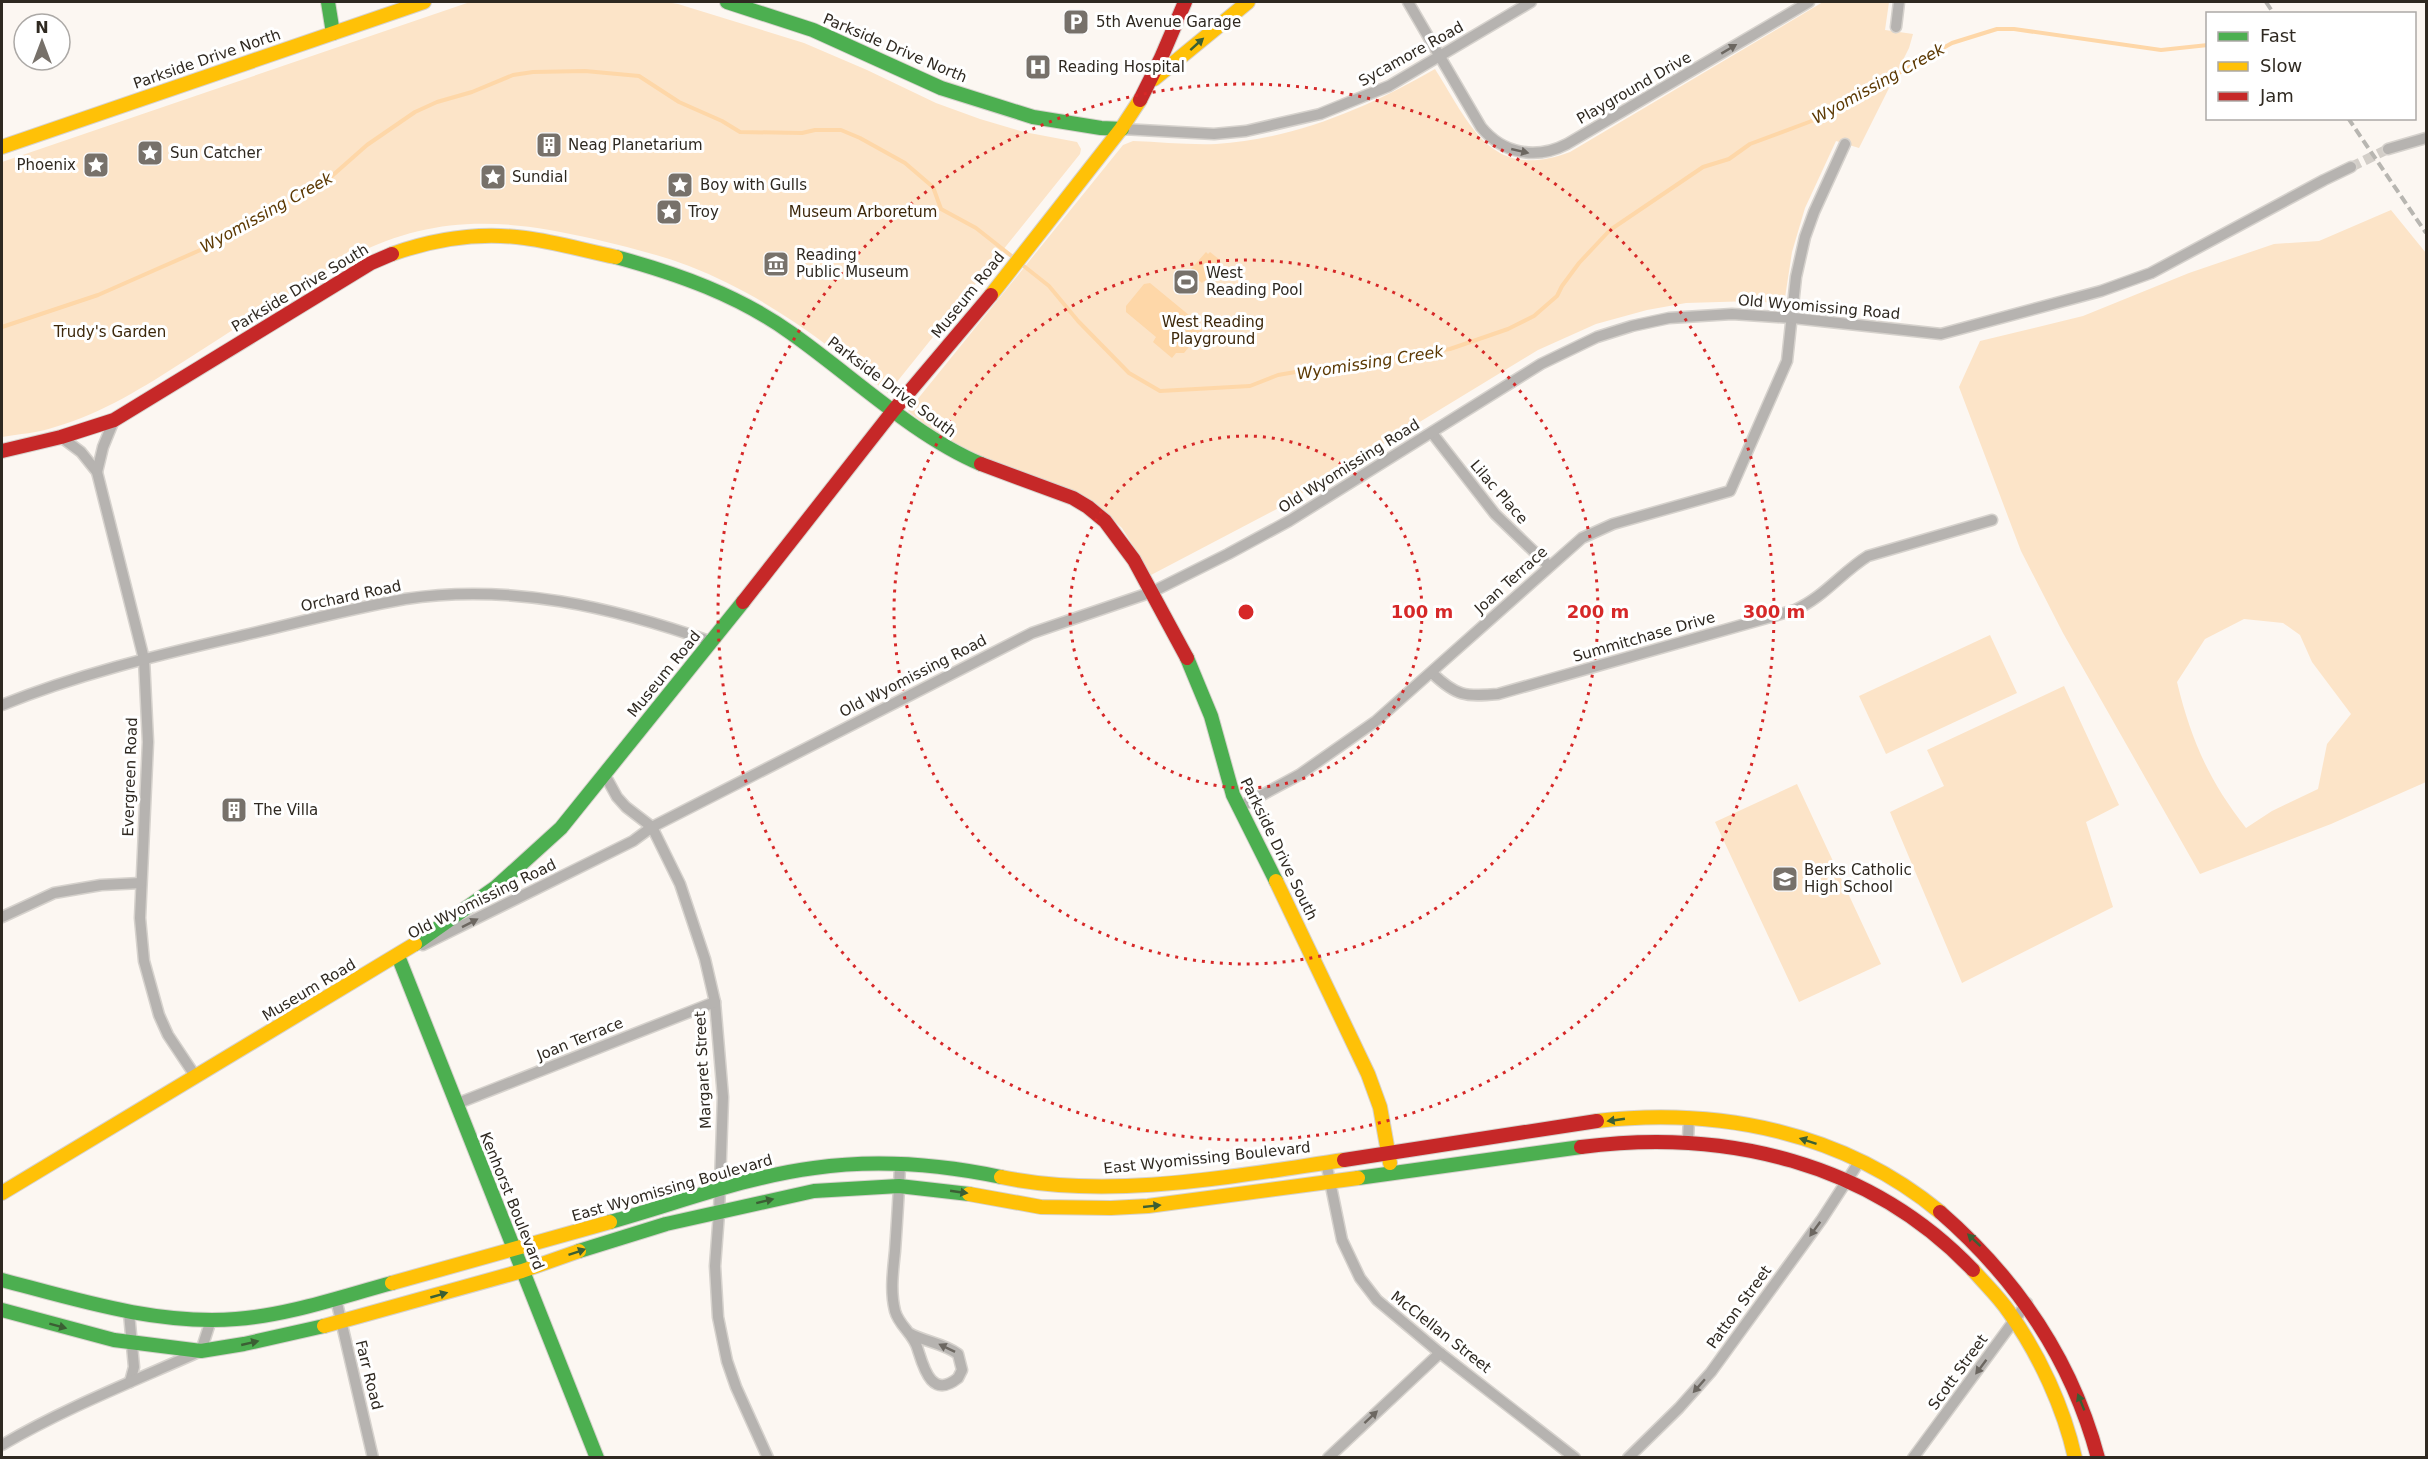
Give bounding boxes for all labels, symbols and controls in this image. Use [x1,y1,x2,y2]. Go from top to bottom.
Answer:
parking icon: 5th Avenue Garage [1061,7,1091,37]
street label: Parkside Drive North [820,10,970,86]
north arrow [12,12,72,72]
legend [2206,12,2416,120]
place label: 5th Avenue Garage [1096,13,1241,31]
text: N [35,18,49,37]
street label: Sycamore Road [1355,18,1467,90]
street label: Parkside Drive North [131,25,283,93]
text: Fast [2260,25,2296,46]
one-way arrow [1189,38,1204,51]
water label: Wyomissing Creek [1809,39,1948,128]
one-way arrow [1721,44,1737,55]
street label: Playground Drive [1574,48,1694,128]
hospital icon: Reading Hospital [1023,52,1053,82]
text: Slow [2260,55,2302,76]
place label: Reading Hospital [1058,58,1185,76]
text: Jam [2259,85,2294,106]
building icon: Neag Planetarium [534,130,564,160]
place label: Neag Planetarium [568,136,703,154]
place icon: Sun Catcher [135,138,165,168]
place label: Sun Catcher [170,144,263,162]
one-way arrow [1511,147,1529,157]
place icon: Phoenix [81,150,111,180]
place label: Phoenix [16,156,76,174]
place icon: Sundial [478,162,508,192]
water label: Wyomissing Creek [197,168,336,257]
place label: Sundial [512,168,568,186]
place icon: Boy with Gulls [665,170,695,200]
place label: Boy with Gulls [700,176,807,194]
place icon: Troy [654,197,684,227]
place label: Troy [687,203,719,221]
park label: Museum Arboretum [789,203,937,221]
street label: Parkside Drive South [228,240,372,336]
place label: Reading Public Museum [796,246,909,281]
street label: Museum Road [928,248,1008,342]
museum icon: Reading Public Museum [761,249,791,279]
place label: West Reading Pool [1206,264,1303,299]
sports icon: West Reading Pool [1171,267,1201,297]
street label: Old Wyomissing Road [1737,291,1901,323]
park label: West Reading Playground [1162,313,1264,348]
park label: Trudy's Garden [53,323,166,341]
street label: Parkside Drive South [824,333,960,441]
water label: Wyomissing Creek [1295,341,1446,383]
street label: Old Wyomissing Road [1275,415,1423,517]
street label: Lilac Place [1466,456,1532,528]
street label: Joan Terrace [1470,543,1551,618]
street label: Orchard Road [299,577,403,615]
text: 100 m [1391,601,1453,622]
text: 200 m [1567,601,1629,622]
text: 300 m [1743,601,1805,622]
centre of rings [1236,602,1256,622]
street label: Summitchase Drive [1571,608,1717,666]
street label: Museum Road [624,627,704,721]
street label: Old Wyomissing Road [836,631,990,721]
street label: Evergreen Road [119,717,141,837]
street label: Parkside Drive South [1237,775,1321,923]
building icon: The Villa [219,795,249,825]
place label: The Villa [253,801,318,819]
street label: Old Wyomissing Road [405,855,559,943]
place label: Berks Catholic High School [1804,861,1912,896]
school or university icon: Berks Catholic High School [1770,864,1800,894]
one-way arrow [462,918,479,928]
street label: Museum Road [259,955,359,1025]
street label: Margaret Street [691,1010,715,1129]
street label: Joan Terrace [533,1013,626,1065]
one-way arrow [1606,1116,1625,1125]
street label: Kenhorst Boulevard [476,1129,548,1273]
one-way arrow [1799,1135,1817,1145]
street label: East Wyomissing Boulevard [1103,1138,1311,1178]
street label: East Wyomissing Boulevard [570,1151,774,1225]
one-way arrow [949,1188,968,1197]
one-way arrow [756,1196,775,1206]
one-way arrow [1143,1201,1162,1210]
one-way arrow [1809,1221,1821,1237]
one-way arrow [1967,1234,1981,1248]
one-way arrow [568,1247,586,1256]
street label: Patton Street [1703,1262,1775,1352]
street label: McClellan Street [1387,1287,1495,1377]
one-way arrow [429,1289,448,1299]
one-way arrow [49,1321,67,1331]
street label: Scott Street [1925,1331,1992,1413]
one-way arrow [240,1338,259,1347]
street label: Farr Road [352,1338,386,1412]
one-way arrow [939,1344,956,1353]
one-way arrow [1975,1359,1987,1375]
one-way arrow [1693,1378,1706,1393]
one-way arrow [2076,1393,2085,1411]
one-way arrow [1364,1411,1378,1425]

